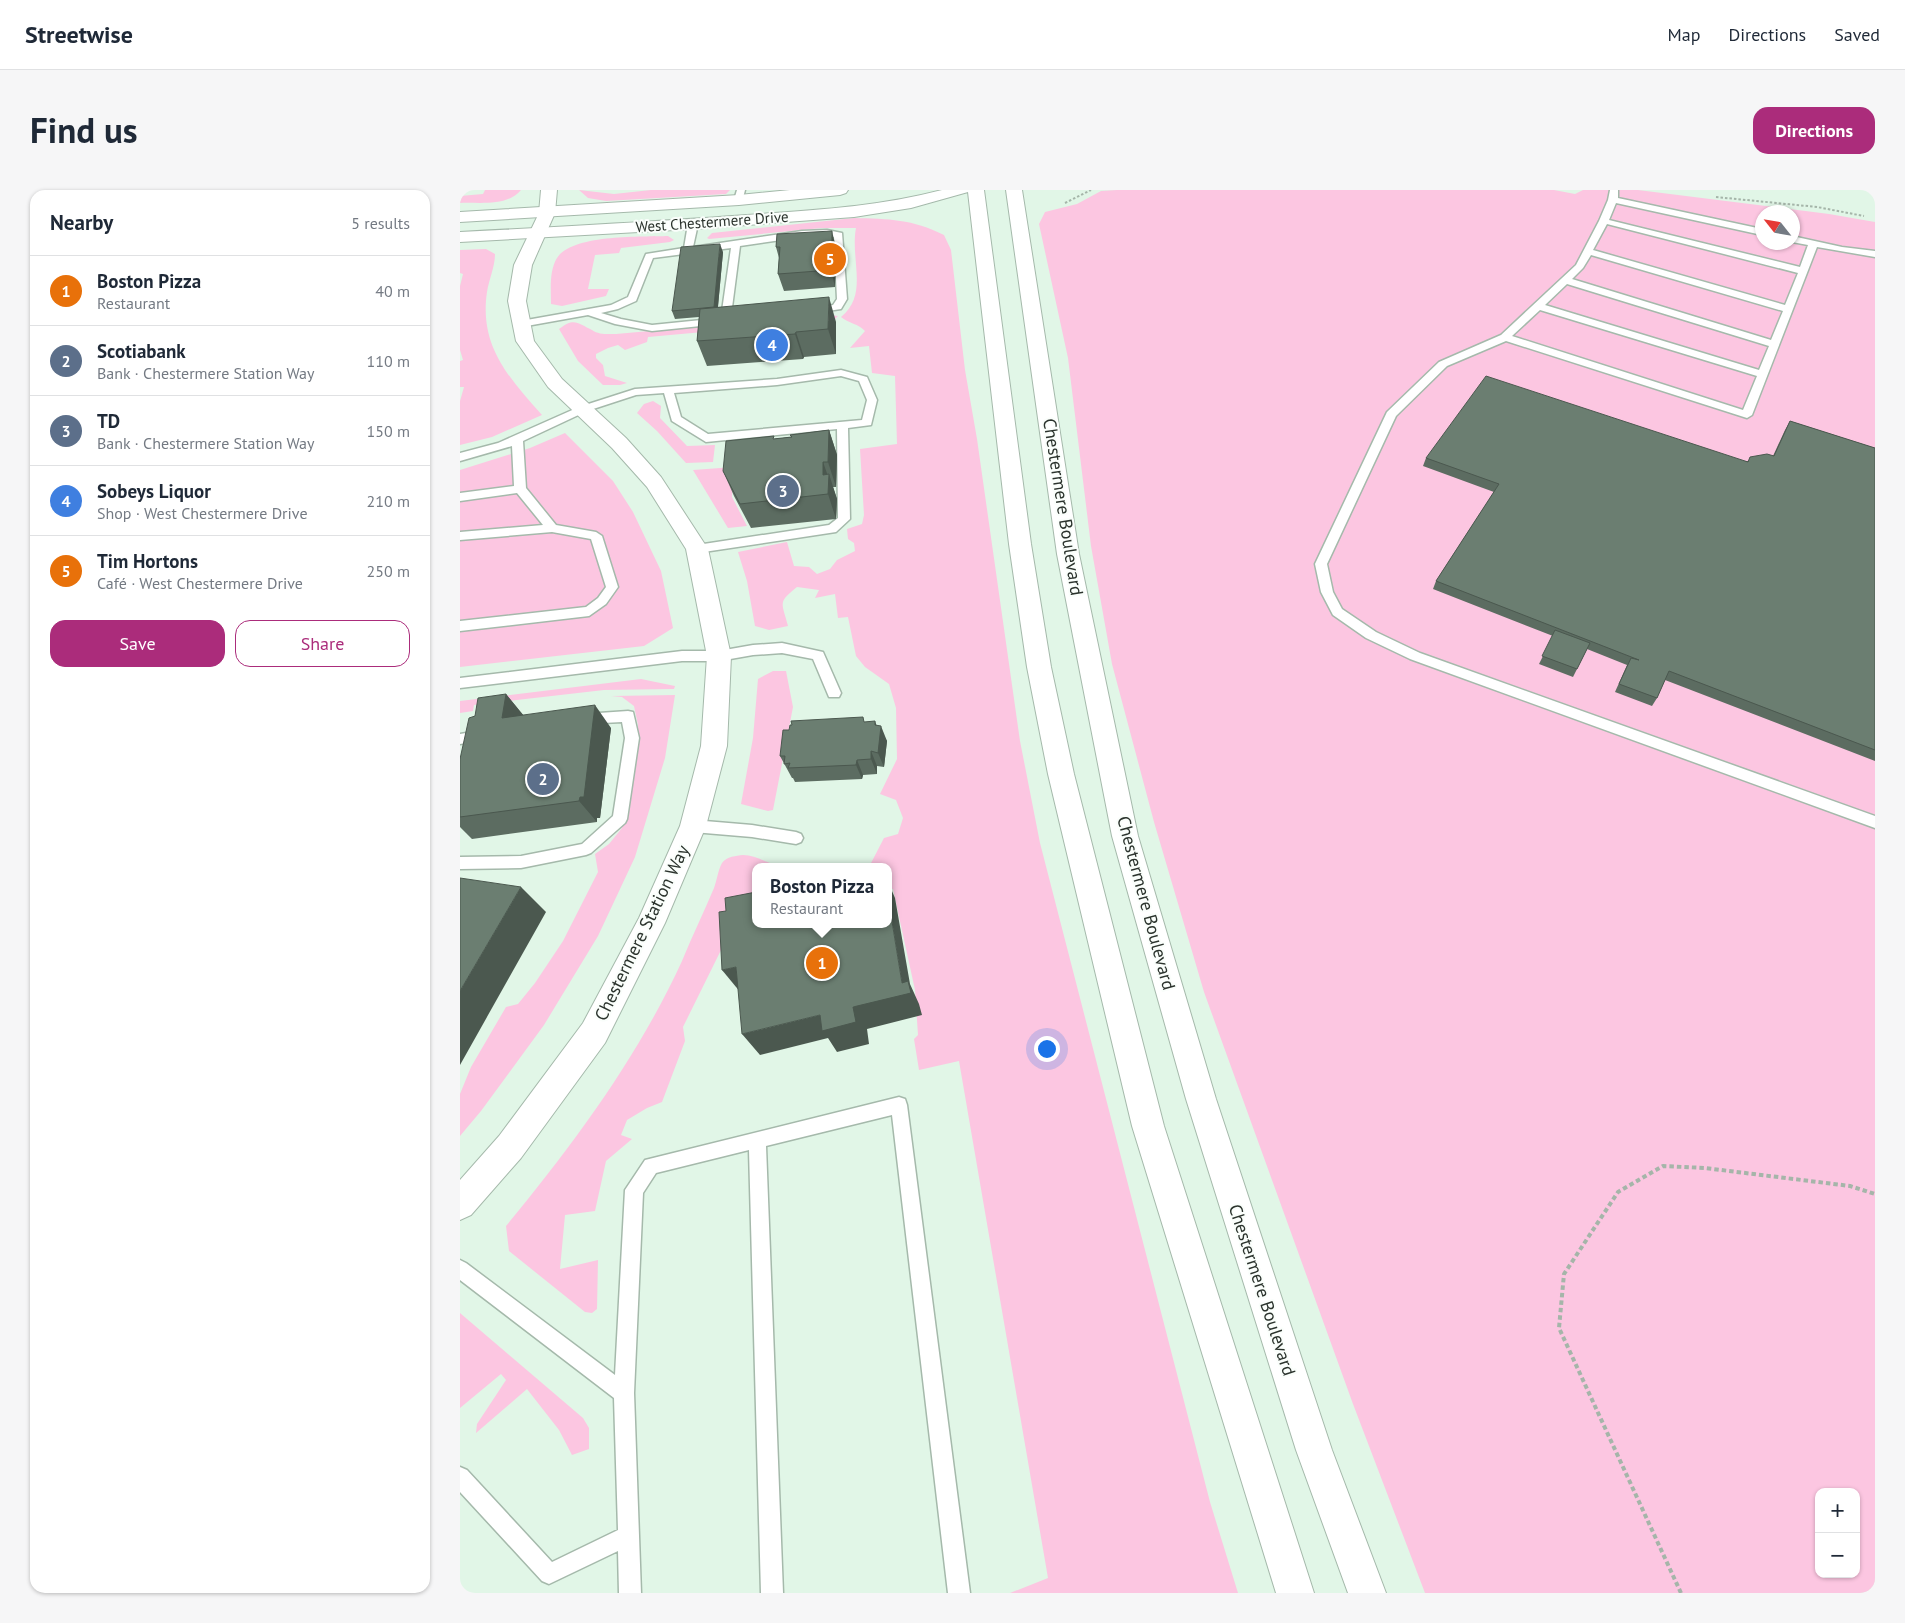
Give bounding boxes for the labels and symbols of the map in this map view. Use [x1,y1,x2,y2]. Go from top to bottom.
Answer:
north arrow [1755,205,1800,250]
street label: West Chestermere Drive [635,207,789,236]
pin: 5 [814,240,846,278]
pin: 4 [756,326,788,364]
street label: Chestermere Boulevard [1038,417,1089,597]
pin: 3 [767,472,799,510]
pin: 2 [527,760,559,798]
street label: Chestermere Boulevard [1112,813,1181,992]
street label: Chestermere Station Way [589,841,694,1024]
pin: 1 [806,944,838,982]
your location [1034,1036,1060,1062]
street label: Chestermere Boulevard [1224,1201,1301,1379]

